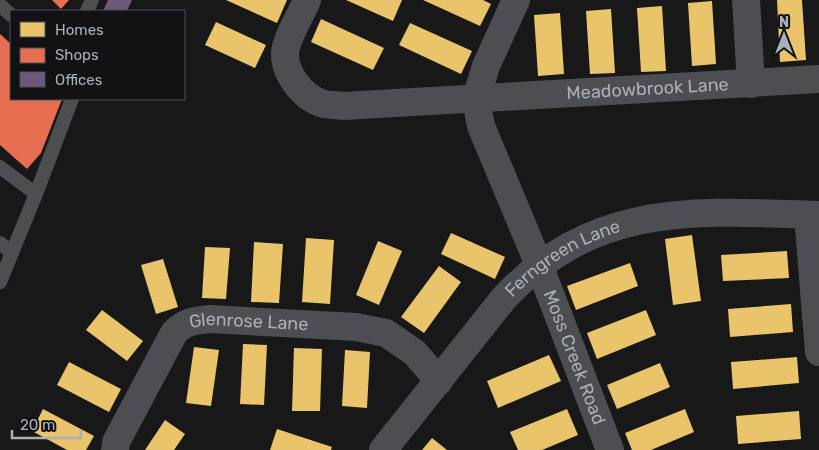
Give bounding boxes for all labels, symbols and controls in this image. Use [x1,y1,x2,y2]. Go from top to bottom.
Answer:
legend [10,10,185,100]
north arrow [759,10,809,60]
text: N [779,14,789,31]
text: Homes [55,21,104,39]
text: Shops [55,46,99,64]
text: Offices [55,71,103,89]
street label: Meadowbrook Lane [566,73,729,104]
street label: Ferngreen Lane [500,215,623,302]
street label: Moss Creek Road [539,287,610,428]
street label: Glenrose Lane [187,308,309,335]
scale bar [12,408,81,440]
text: 20 m [20,416,55,434]

